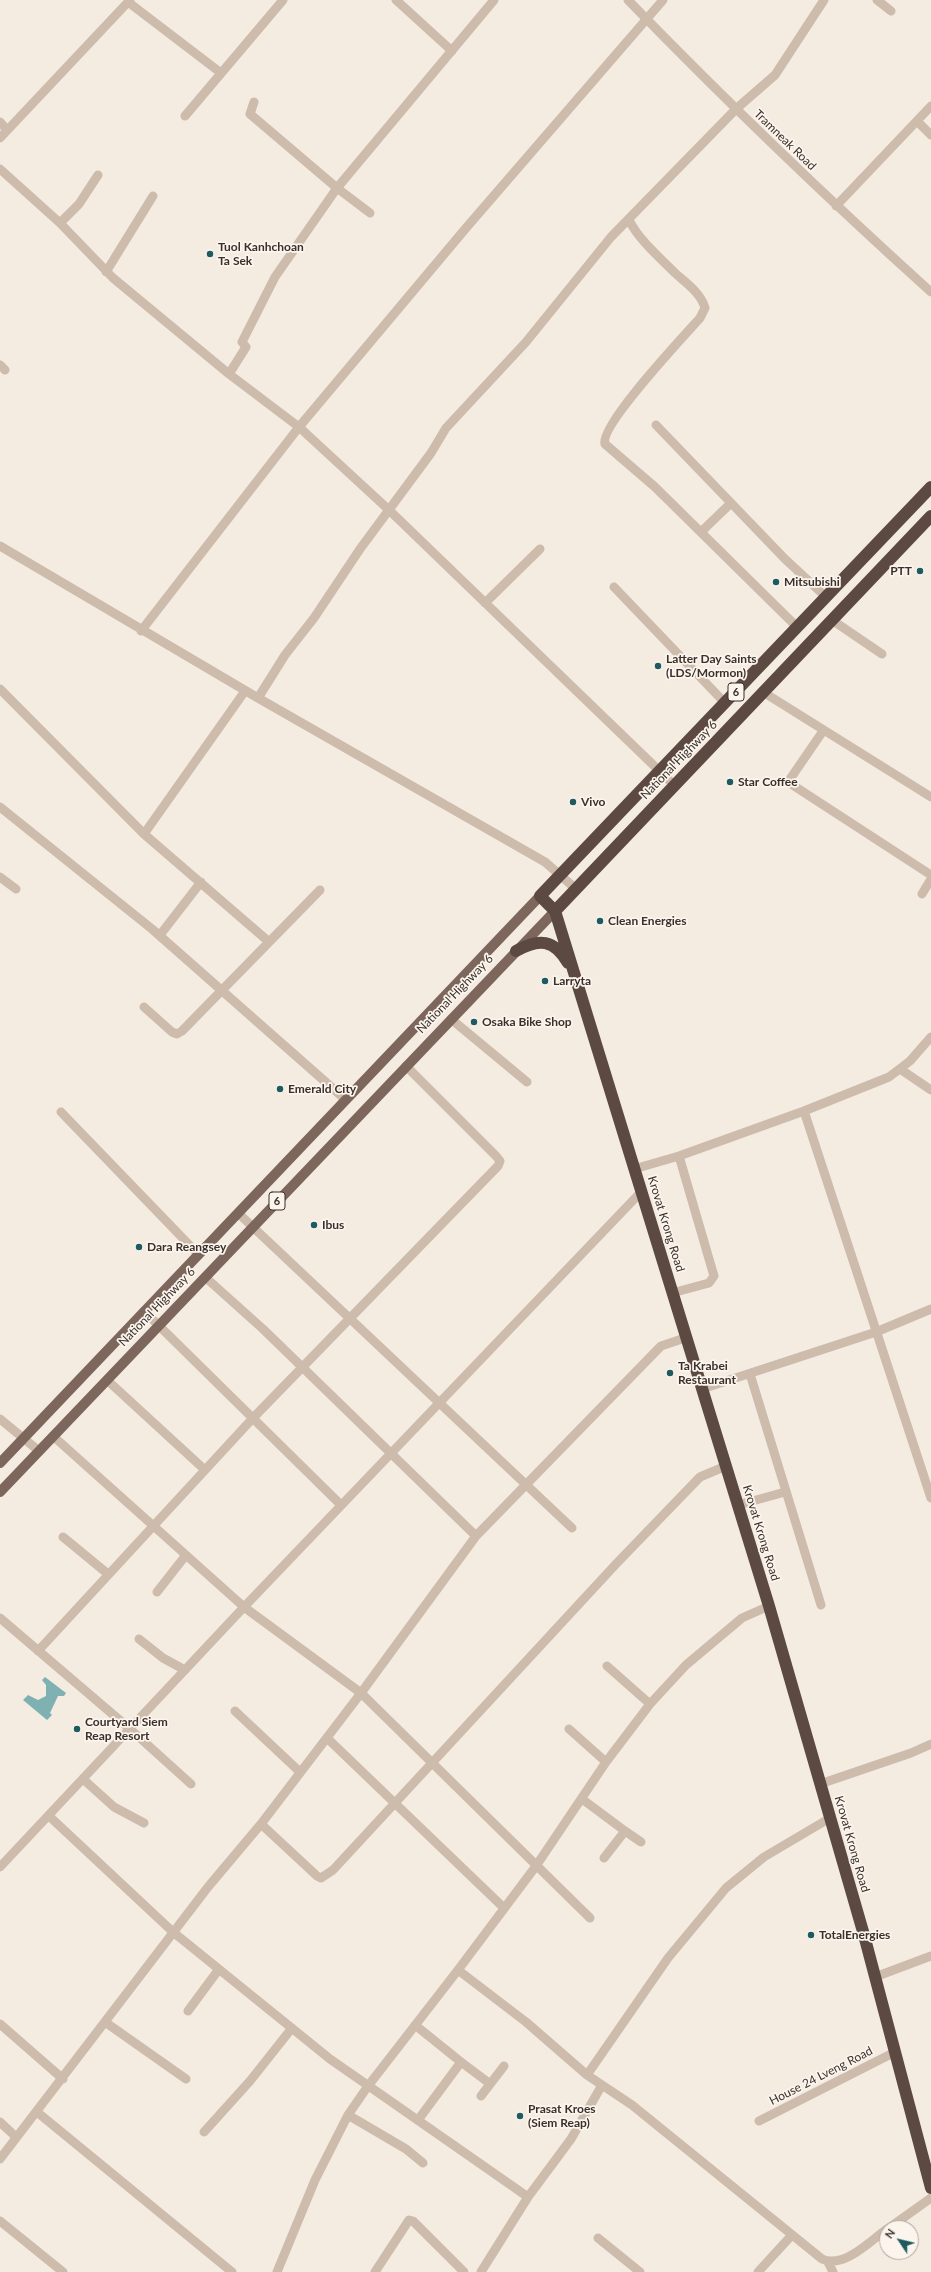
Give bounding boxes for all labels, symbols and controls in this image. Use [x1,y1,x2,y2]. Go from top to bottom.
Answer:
street label: Tramneak Road [751,107,819,173]
place label: Tuol Kanhchoan Ta Sek [218,240,304,268]
marker: Tuol Kanhchoan Ta Sek [205,249,215,259]
place label: PTT [890,564,912,578]
marker: PTT [915,566,925,576]
place label: Mitsubishi [784,575,840,589]
marker: Mitsubishi [771,577,781,587]
place label: Latter Day Saints (LDS/Mormon) [666,652,757,680]
marker: Latter Day Saints (LDS/Mormon) [653,661,663,671]
road number: 6 [728,683,744,701]
street label: National Highway 6 [638,718,720,802]
place label: Star Coffee [738,775,798,789]
marker: Star Coffee [725,777,735,787]
place label: Vivo [581,795,605,809]
marker: Vivo [568,797,578,807]
place label: Clean Energies [608,914,687,928]
marker: Clean Energies [595,916,605,926]
street label: National Highway 6 [414,952,496,1036]
place label: Larryta [553,974,591,988]
marker: Larryta [540,976,550,986]
place label: Osaka Bike Shop [482,1015,572,1029]
marker: Osaka Bike Shop [469,1017,479,1027]
place label: Emerald City [288,1082,356,1096]
marker: Emerald City [275,1084,285,1094]
street label: Krovat Krong Road [645,1174,687,1274]
road number: 6 [269,1192,285,1210]
place label: Ibus [322,1218,344,1232]
marker: Ibus [309,1220,319,1230]
place label: Dara Reangsey [147,1240,226,1254]
marker: Dara Reangsey [134,1242,144,1252]
street label: National Highway 6 [116,1265,198,1349]
place label: Ta Krabei Restaurant [678,1359,736,1387]
marker: Ta Krabei Restaurant [665,1368,675,1378]
street label: Krovat Krong Road [740,1483,782,1583]
place label: Courtyard Siem Reap Resort [85,1715,168,1743]
marker: Courtyard Siem Reap Resort [72,1724,82,1734]
street label: Krovat Krong Road [831,1794,873,1894]
place label: TotalEnergies [819,1928,890,1942]
marker: TotalEnergies [806,1930,816,1940]
street label: House 24 Lveng Road [767,2044,875,2108]
place label: Prasat Kroes (Siem Reap) [528,2102,596,2130]
marker: Prasat Kroes (Siem Reap) [515,2111,525,2121]
north arrow [879,2220,919,2260]
text: N [882,2226,897,2241]

